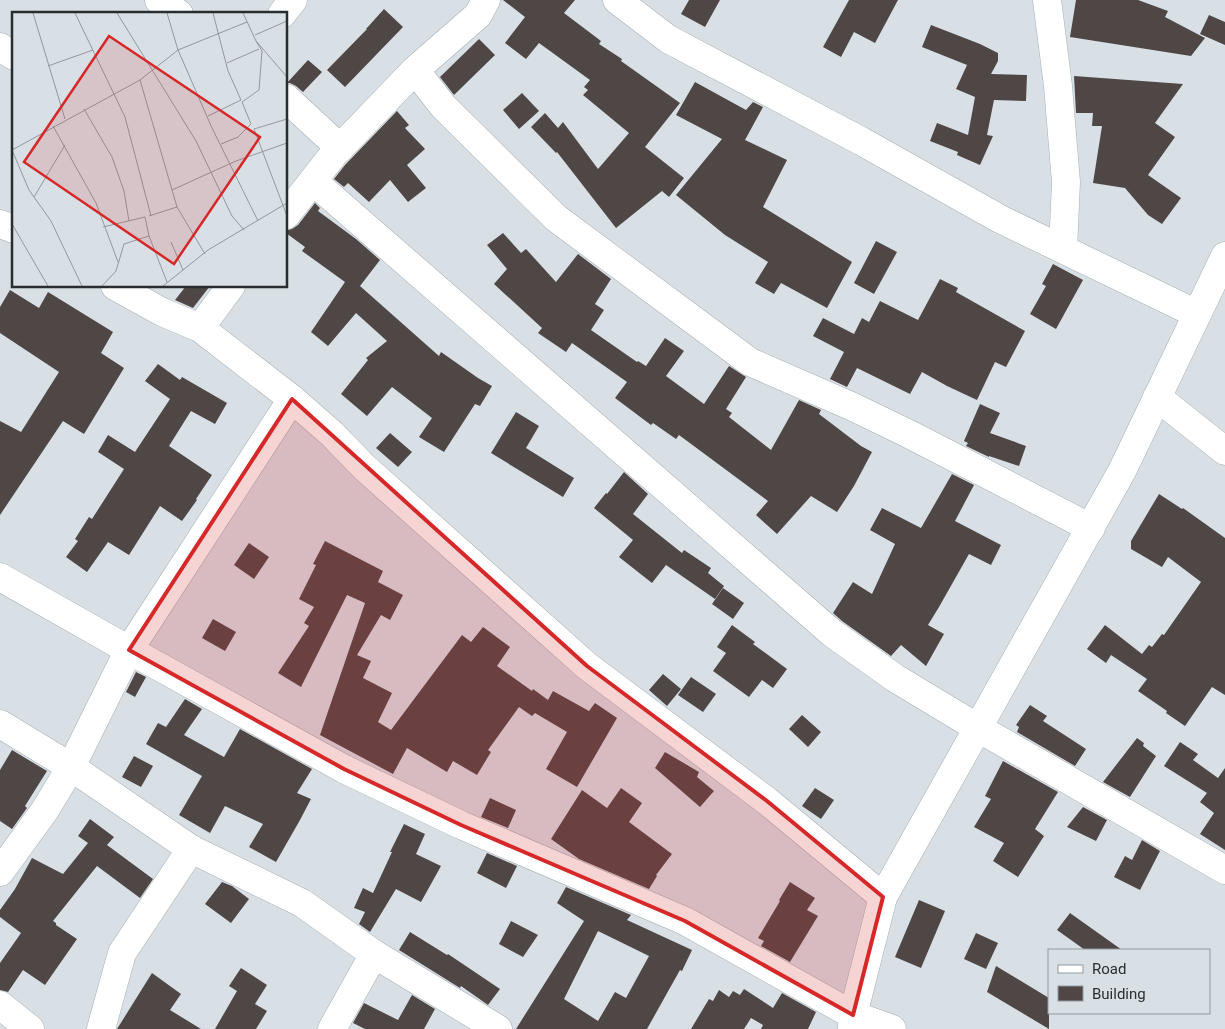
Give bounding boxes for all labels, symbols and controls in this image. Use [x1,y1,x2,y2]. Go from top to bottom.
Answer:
inset map [12,12,288,288]
legend [1048,949,1210,1014]
text: Road [1092,960,1126,978]
text: Building [1092,985,1146,1003]

